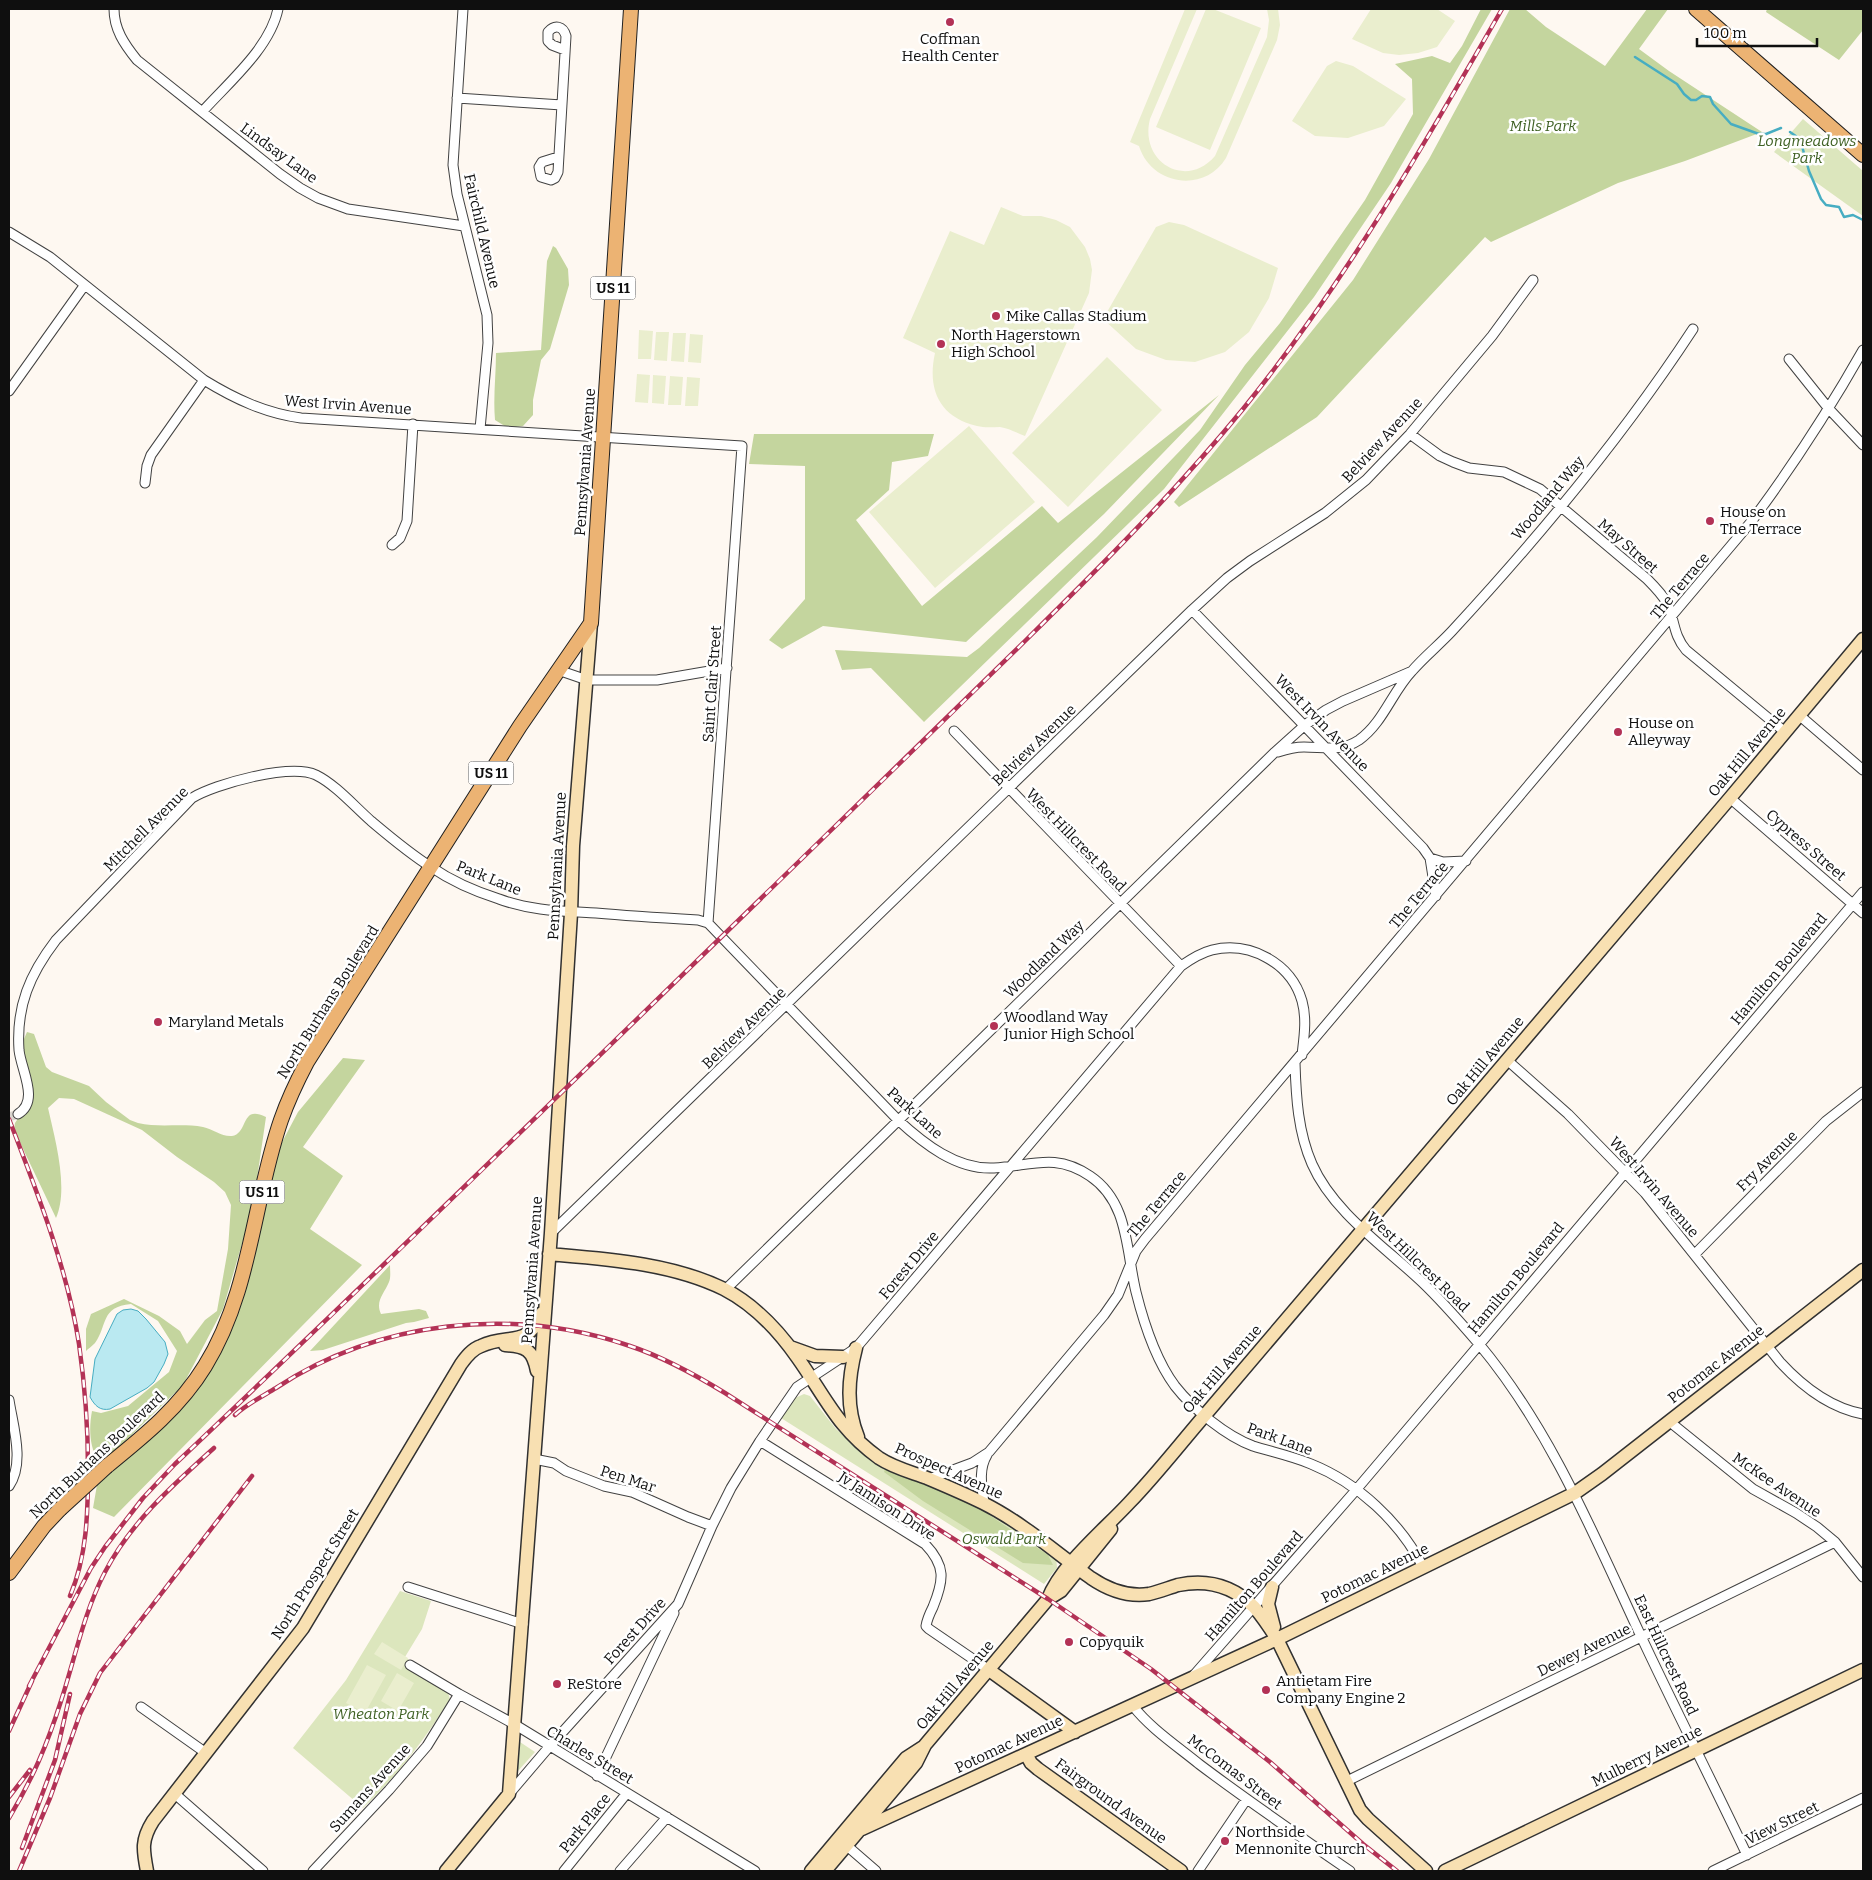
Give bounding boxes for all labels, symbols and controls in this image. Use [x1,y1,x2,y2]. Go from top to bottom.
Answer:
scale bar [1697,15,1817,47]
marker: Coffman Health Center [944,16,956,28]
text: 100 m [1704,24,1747,42]
place label: Coffman Health Center [901,30,999,65]
park label: Mills Park [1510,117,1577,135]
street label: Lindsay Lane [237,119,321,187]
park label: Longmeadows Park [1758,132,1856,167]
street label: Fairchild Avenue [460,172,504,290]
road number: US 11 [590,276,636,300]
place label: Mike Callas Stadium [1006,307,1147,325]
marker: Mike Callas Stadium [990,310,1002,322]
place label: North Hagerstown High School [951,326,1081,361]
marker: North Hagerstown High School [935,338,947,350]
street label: Pennsylvania Avenue [571,387,599,537]
street label: West Irvin Avenue [284,392,412,418]
street label: Belview Avenue [1338,394,1426,486]
street label: Woodland Way [1508,452,1588,544]
place label: House on The Terrace [1720,503,1802,538]
street label: May Street [1594,515,1662,577]
marker: House on The Terrace [1704,515,1716,527]
street label: The Terrace [1647,549,1713,623]
street label: Saint Clair Street [699,624,725,743]
street label: West Irvin Avenue [1271,671,1373,775]
street label: Belview Avenue [988,700,1080,790]
street label: Oak Hill Avenue [1704,704,1790,800]
place label: House on Alleyway [1628,714,1695,749]
marker: House on Alleyway [1612,726,1624,738]
road number: US 11 [468,761,514,784]
street label: Mitchell Avenue [100,783,192,875]
street label: West Hillcrest Road [1022,785,1130,895]
street label: Pennsylvania Avenue [544,792,570,940]
street label: Cypress Street [1762,805,1850,885]
street label: Park Lane [454,857,524,899]
street label: The Terrace [1386,858,1452,932]
street label: Hamilton Boulevard [1727,910,1831,1028]
street label: Woodland Way [1000,916,1088,1002]
street label: North Burhans Boulevard [273,922,383,1082]
street label: Belview Avenue [698,983,790,1073]
place label: Woodland Way Junior High School [1003,1008,1134,1043]
place label: Maryland Metals [168,1013,284,1031]
street label: Oak Hill Avenue [1442,1013,1528,1109]
marker: Maryland Metals [152,1016,164,1028]
marker: Woodland Way Junior High School [988,1020,1000,1032]
street label: Park Lane [883,1083,947,1143]
street label: Fry Avenue [1733,1127,1801,1195]
street label: West Irvin Avenue [1605,1133,1703,1241]
street label: The Terrace [1124,1167,1190,1241]
road number: US 11 [240,1180,284,1204]
street label: Pennsylvania Avenue [518,1195,546,1345]
street label: West Hillcrest Road [1363,1208,1473,1316]
street label: Hamilton Boulevard [1464,1219,1568,1337]
street label: Forest Drive [875,1227,943,1303]
street label: Oak Hill Avenue [1179,1321,1265,1417]
street label: Potomac Avenue [1664,1321,1768,1407]
street label: North Burhans Boulevard [26,1388,168,1522]
street label: Park Lane [1245,1419,1315,1459]
street label: Prospect Avenue [892,1439,1006,1503]
street label: McKee Avenue [1729,1449,1825,1521]
street label: Pen Mar [598,1462,658,1497]
street label: Jv Jamison Drive [834,1467,939,1544]
street label: North Prospect Street [267,1505,363,1643]
street label: Hamilton Boulevard [1201,1527,1307,1645]
park label: Oswald Park [962,1530,1047,1548]
street label: Potomac Avenue [1318,1539,1432,1607]
street label: East Hillcrest Road [1630,1592,1702,1718]
street label: Forest Drive [600,1594,670,1668]
street label: Dewey Avenue [1534,1620,1634,1680]
place label: Copyquik [1079,1633,1145,1651]
marker: Copyquik [1063,1636,1075,1648]
street label: Oak Hill Avenue [912,1637,998,1733]
place label: Antietam Fire Company Engine 2 [1276,1672,1406,1707]
place label: ReStore [567,1675,622,1693]
marker: ReStore [551,1678,563,1690]
marker: Antietam Fire Company Engine 2 [1260,1684,1272,1696]
park label: Wheaton Park [333,1705,430,1723]
street label: Potomac Avenue [952,1711,1066,1777]
street label: Mulberry Avenue [1589,1721,1705,1791]
street label: Charles Street [543,1722,637,1788]
street label: McComas Street [1184,1731,1286,1814]
street label: Sumans Avenue [326,1740,414,1836]
street label: Fairground Avenue [1052,1754,1170,1848]
street label: Park Place [556,1790,614,1856]
street label: View Street [1742,1797,1822,1849]
place label: Northside Mennonite Church [1235,1823,1366,1858]
marker: Northside Mennonite Church [1219,1835,1231,1847]

